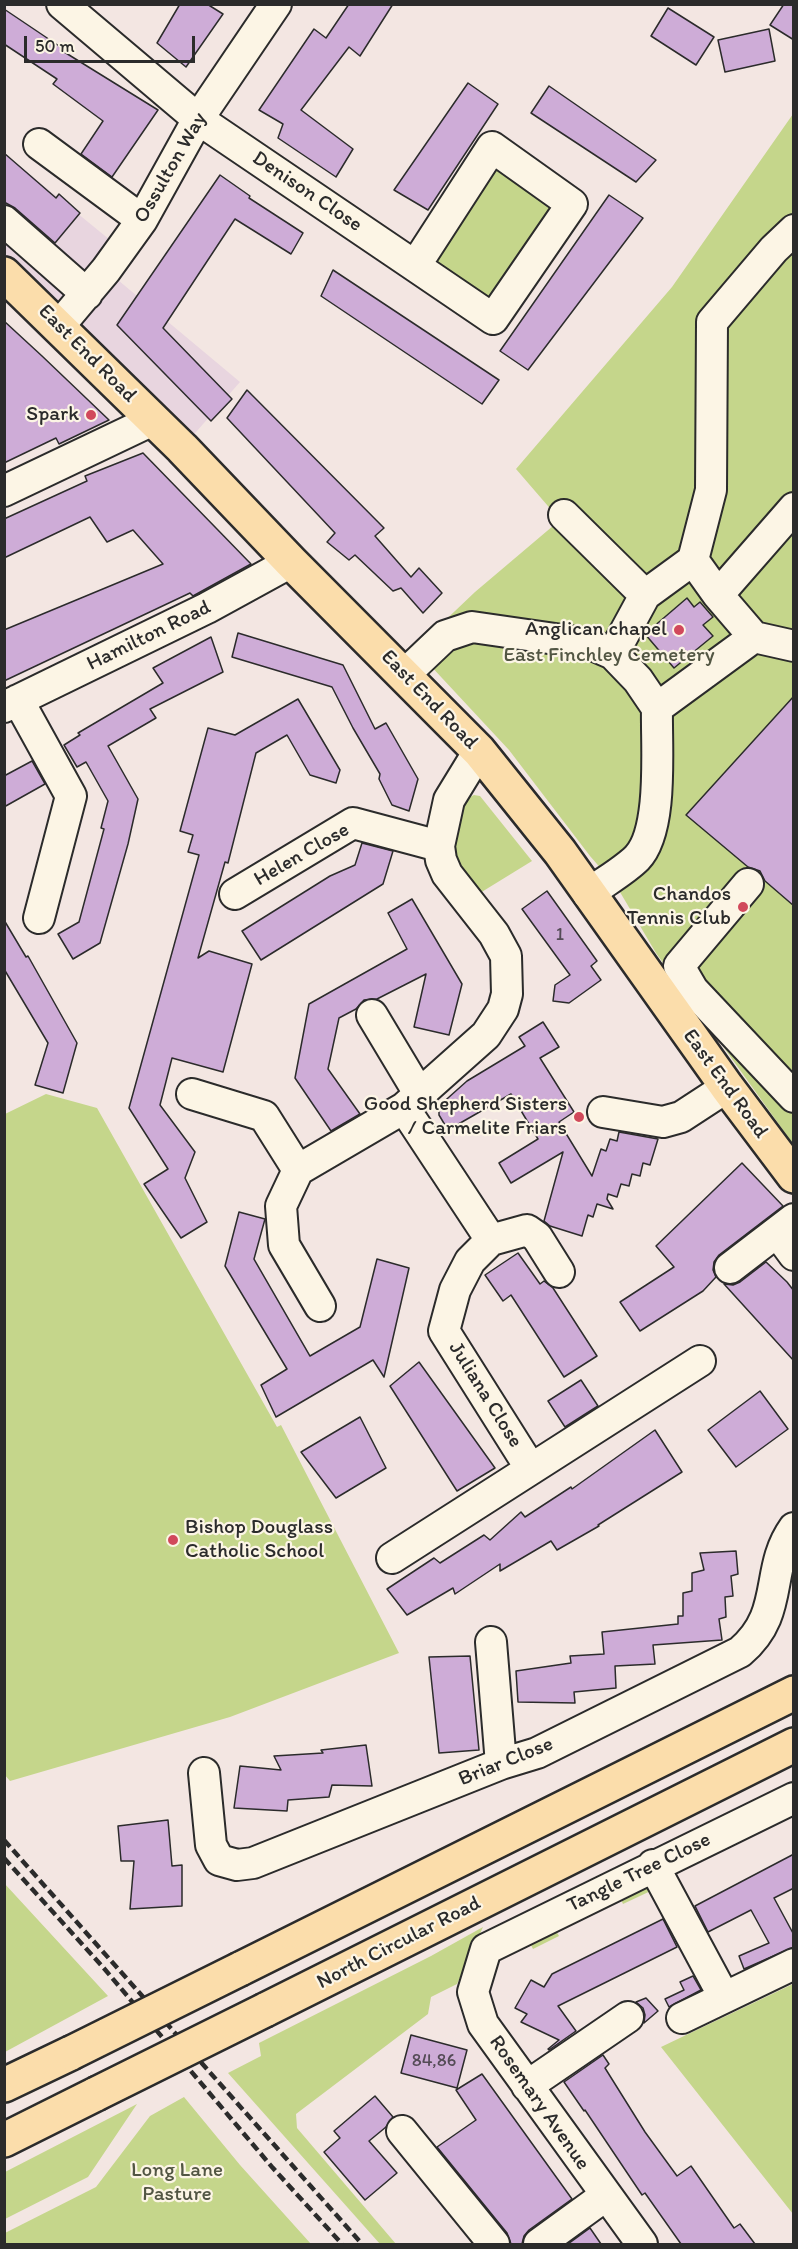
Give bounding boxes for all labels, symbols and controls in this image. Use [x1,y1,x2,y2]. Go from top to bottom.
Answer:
scale bar [27,24,198,62]
text: 50 m [35,35,75,57]
street label: Ossulton Way [129,108,213,228]
street label: Denison Close [247,146,367,238]
street label: East End Road [32,299,142,409]
place label: Spark [26,402,79,428]
marker: Spark [84,408,98,422]
street label: Hamilton Road [83,595,215,677]
place label: Anglican chapel [525,617,667,643]
marker: Anglican chapel [672,623,686,637]
park label: East Finchley Cemetery [503,643,715,669]
street label: East End Road [375,645,483,755]
street label: Helen Close [250,818,354,892]
place label: Chandos Tennis Club [627,882,731,932]
marker: Chandos Tennis Club [736,900,750,914]
house number: 1 [556,924,564,946]
street label: East End Road [677,1024,773,1144]
place label: Good Shepherd Sisters / Carmelite Friars [364,1092,567,1142]
marker: Good Shepherd Sisters / Carmelite Friars [572,1110,586,1124]
street label: Juliana Close [442,1337,528,1453]
place label: Bishop Douglass Catholic School [185,1515,333,1565]
marker: Bishop Douglass Catholic School [166,1533,180,1547]
street label: Briar Close [455,1732,557,1792]
street label: Tangle Tree Close [563,1827,715,1919]
street label: North Circular Road [313,1891,485,1995]
street label: Rosemary Avenue [483,2031,595,2175]
house number: 84,86 [412,2050,456,2072]
park label: Long Lane Pasture [131,2158,223,2208]

